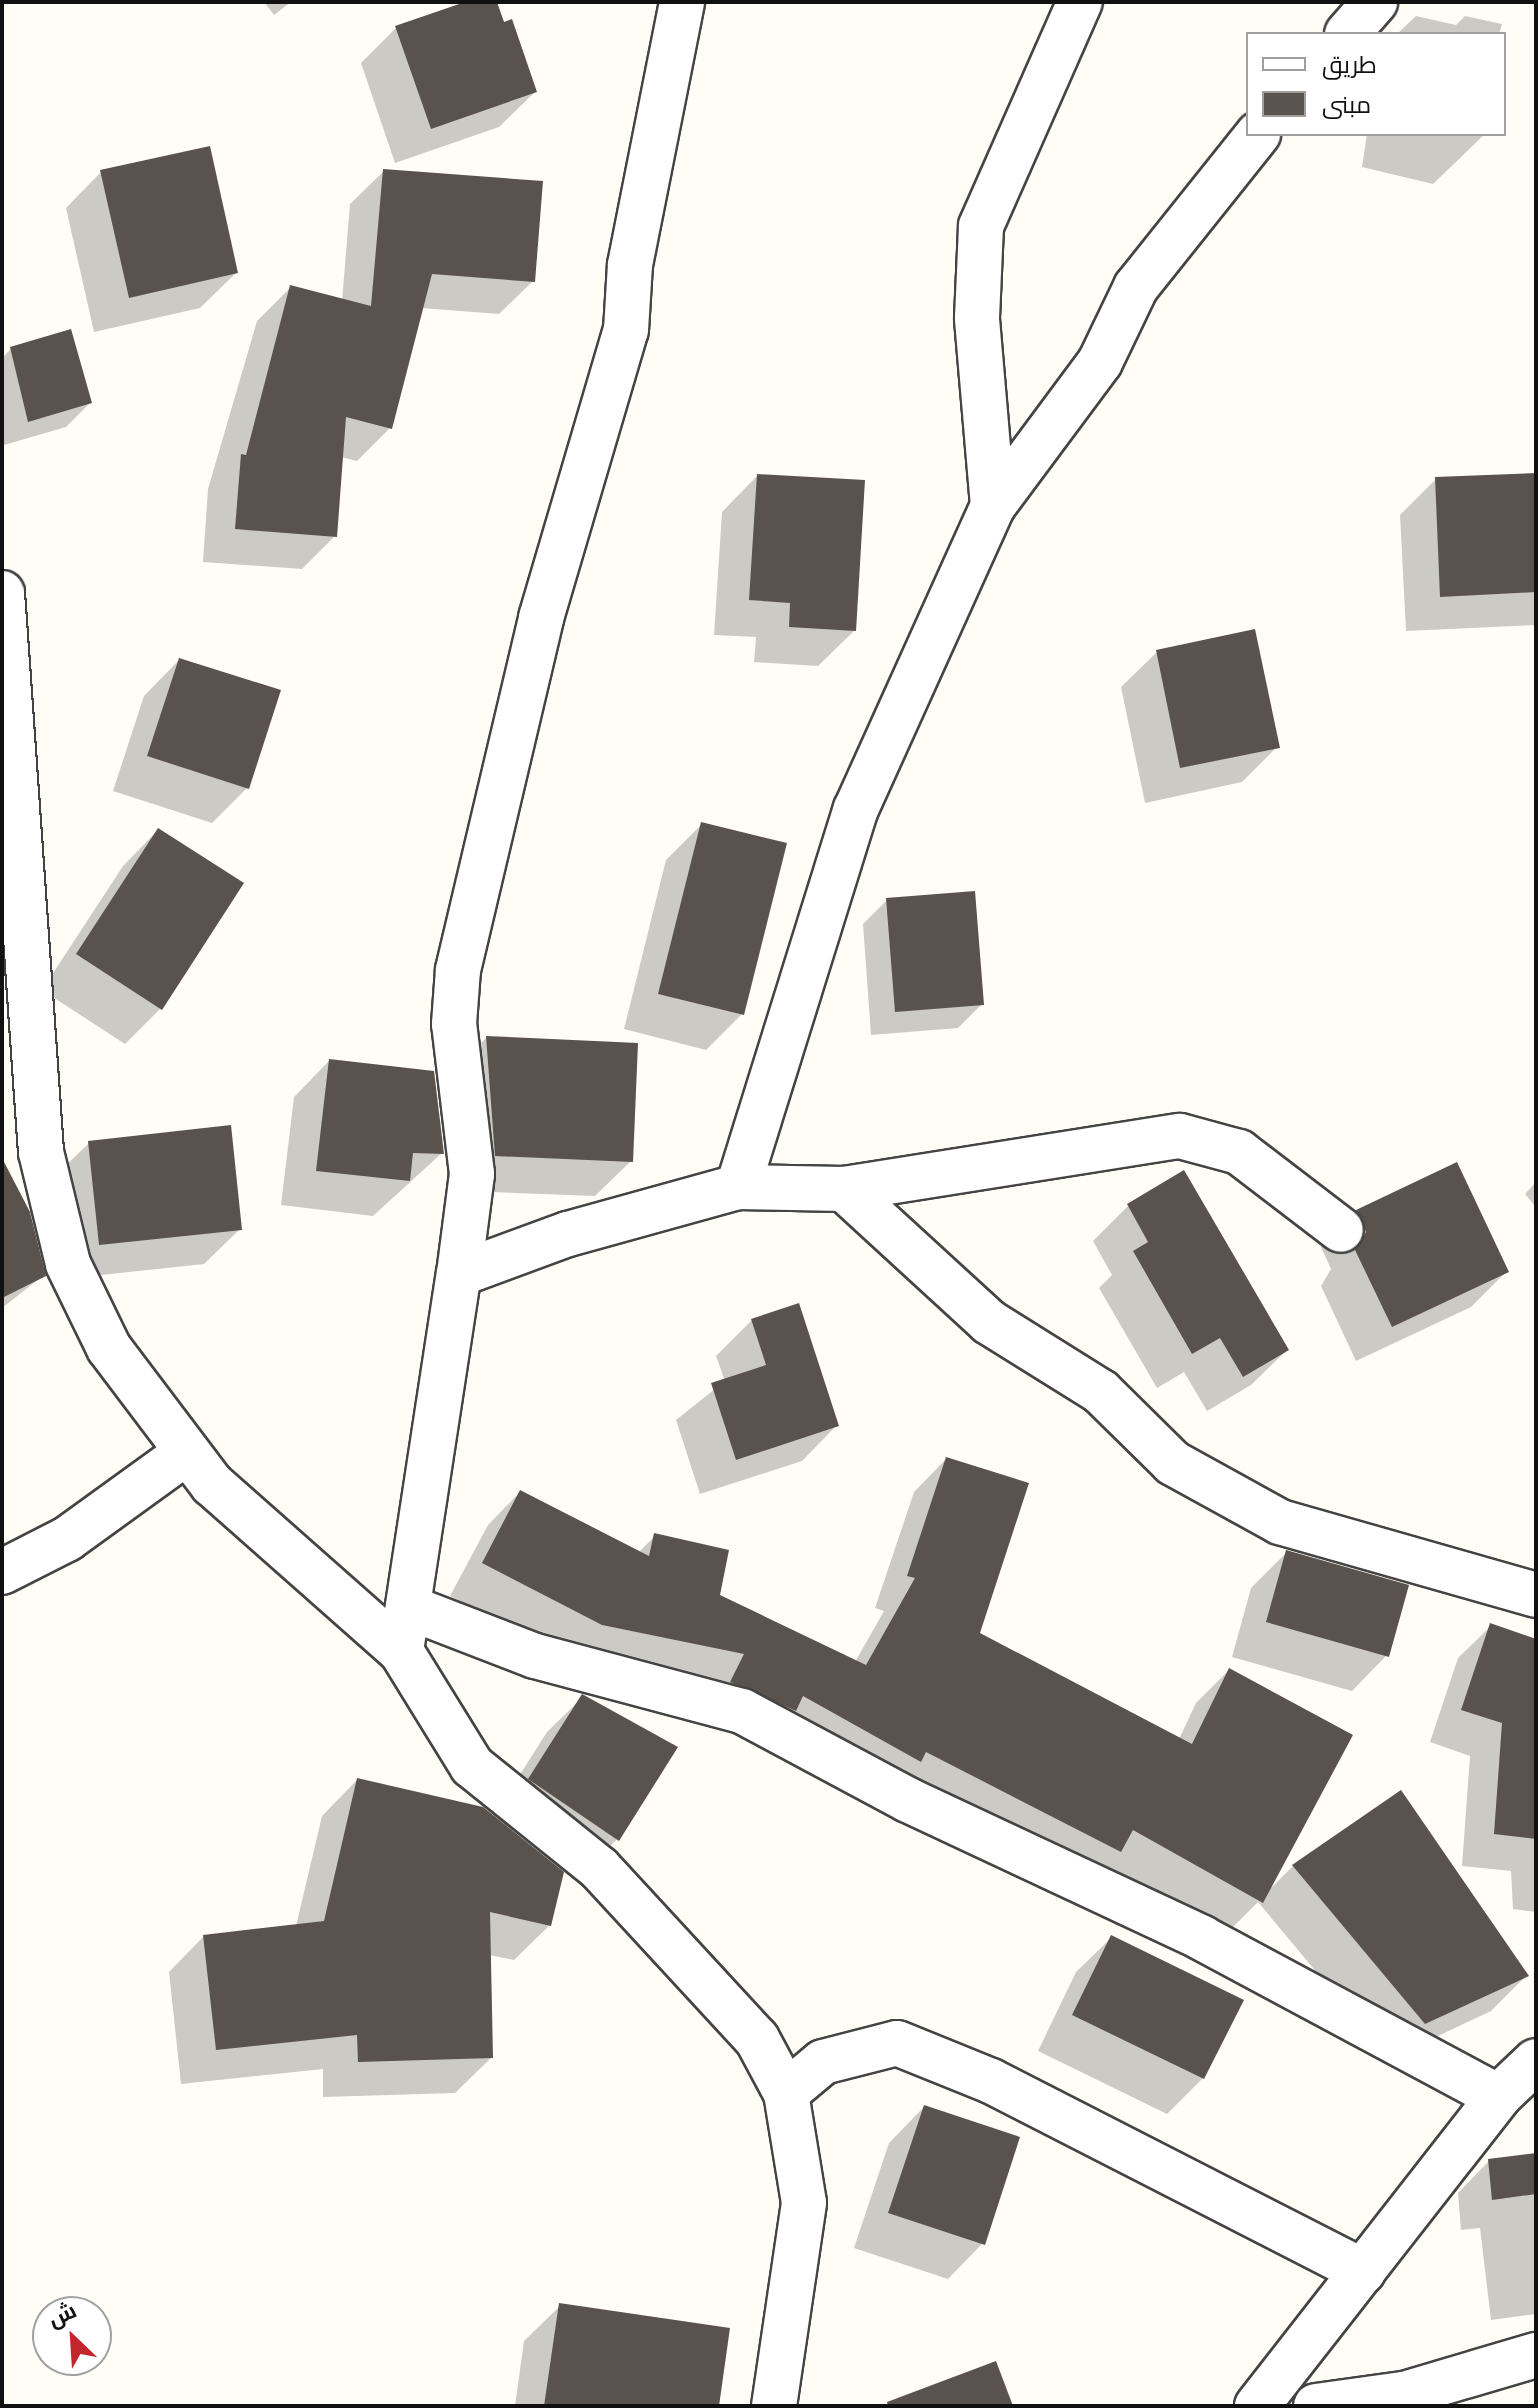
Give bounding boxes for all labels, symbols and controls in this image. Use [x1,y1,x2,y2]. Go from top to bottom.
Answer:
legend [1246,32,1506,136]
text: طريق [1322,48,1377,84]
text: مبنى [1322,88,1371,124]
text: ش [43,2295,82,2337]
north arrow [32,2296,112,2376]

